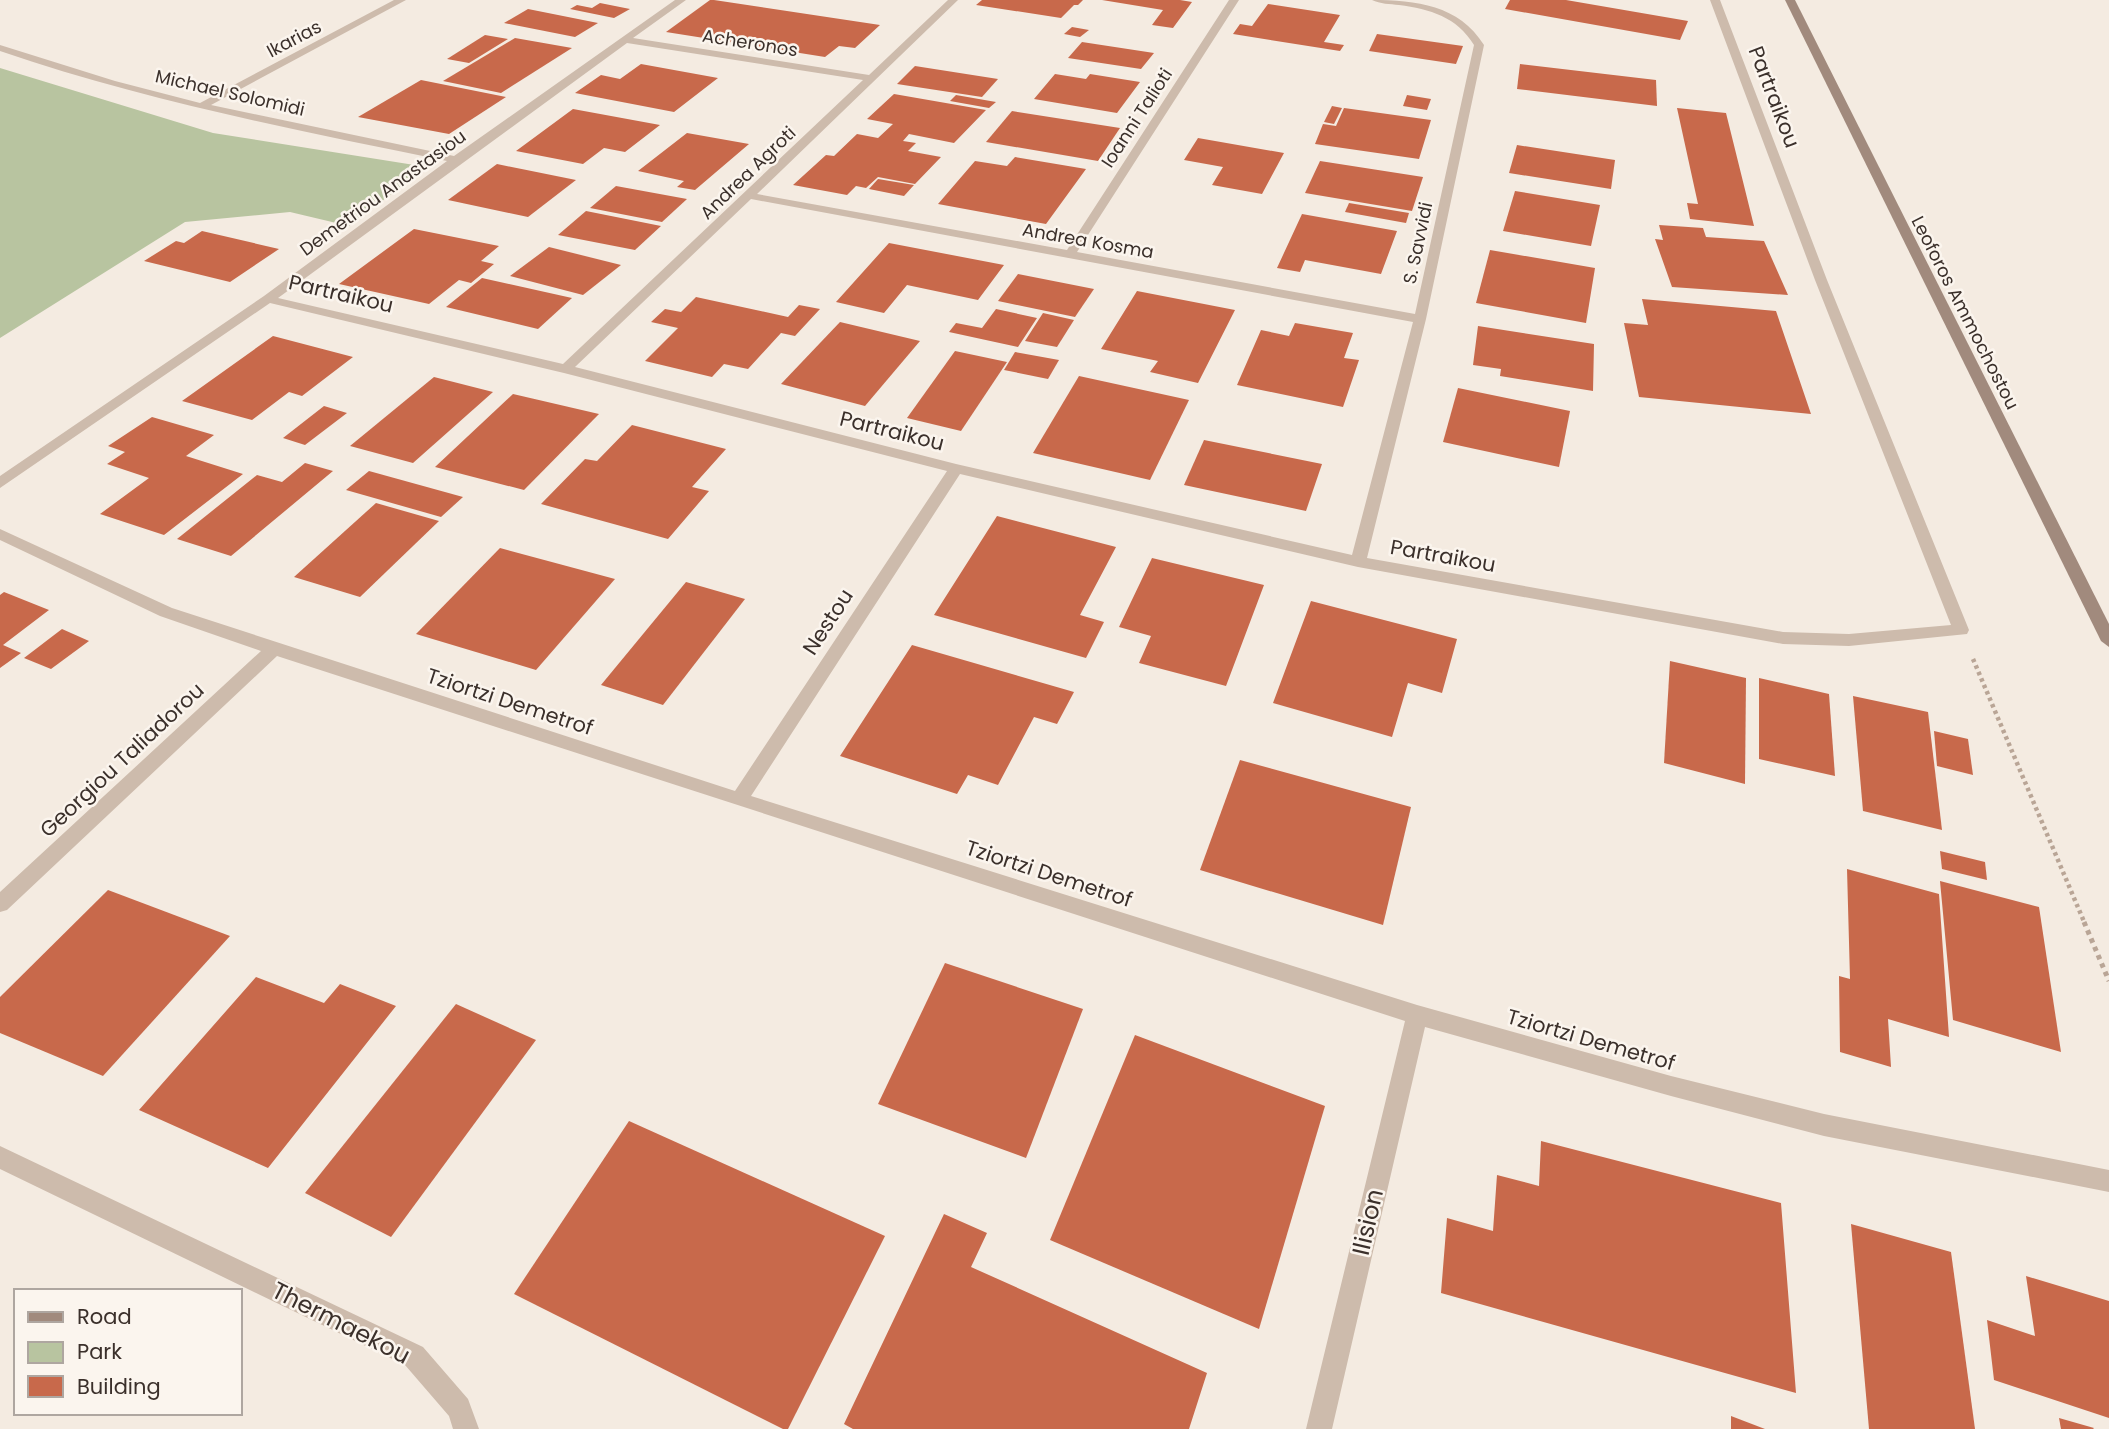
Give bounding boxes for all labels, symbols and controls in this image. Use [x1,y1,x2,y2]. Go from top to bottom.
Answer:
street label: Ikarias [262,14,325,63]
street label: Acheronos [701,23,800,62]
street label: Partraikou [1742,42,1807,152]
street label: Michael Solomidi [153,63,307,122]
street label: Ioanni Talioti [1095,63,1178,172]
street label: Andrea Agroti [694,121,801,225]
street label: Demetriou Anastasiou [294,124,471,261]
street label: S. Savvidi [1397,200,1438,286]
street label: Leoforos Ammochostou [1906,212,2025,414]
street label: Andrea Kosma [1020,217,1156,264]
street label: Partraikou [286,267,396,320]
street label: Partraikou [837,404,947,457]
street label: Partraikou [1388,532,1498,579]
street label: Nestou [795,583,860,660]
street label: Tziortzi Demetrof [423,661,597,742]
street label: Georgiou Taliadorou [33,676,210,844]
street label: Tziortzi Demetrof [962,833,1136,914]
street label: Tziortzi Demetrof [1504,1002,1679,1077]
street label: Ilision [1344,1186,1391,1258]
street label: Thermaekou [266,1274,416,1372]
legend [14,1289,242,1415]
text: Road [77,1302,132,1331]
text: Park [77,1337,122,1366]
text: Building [77,1372,161,1401]

